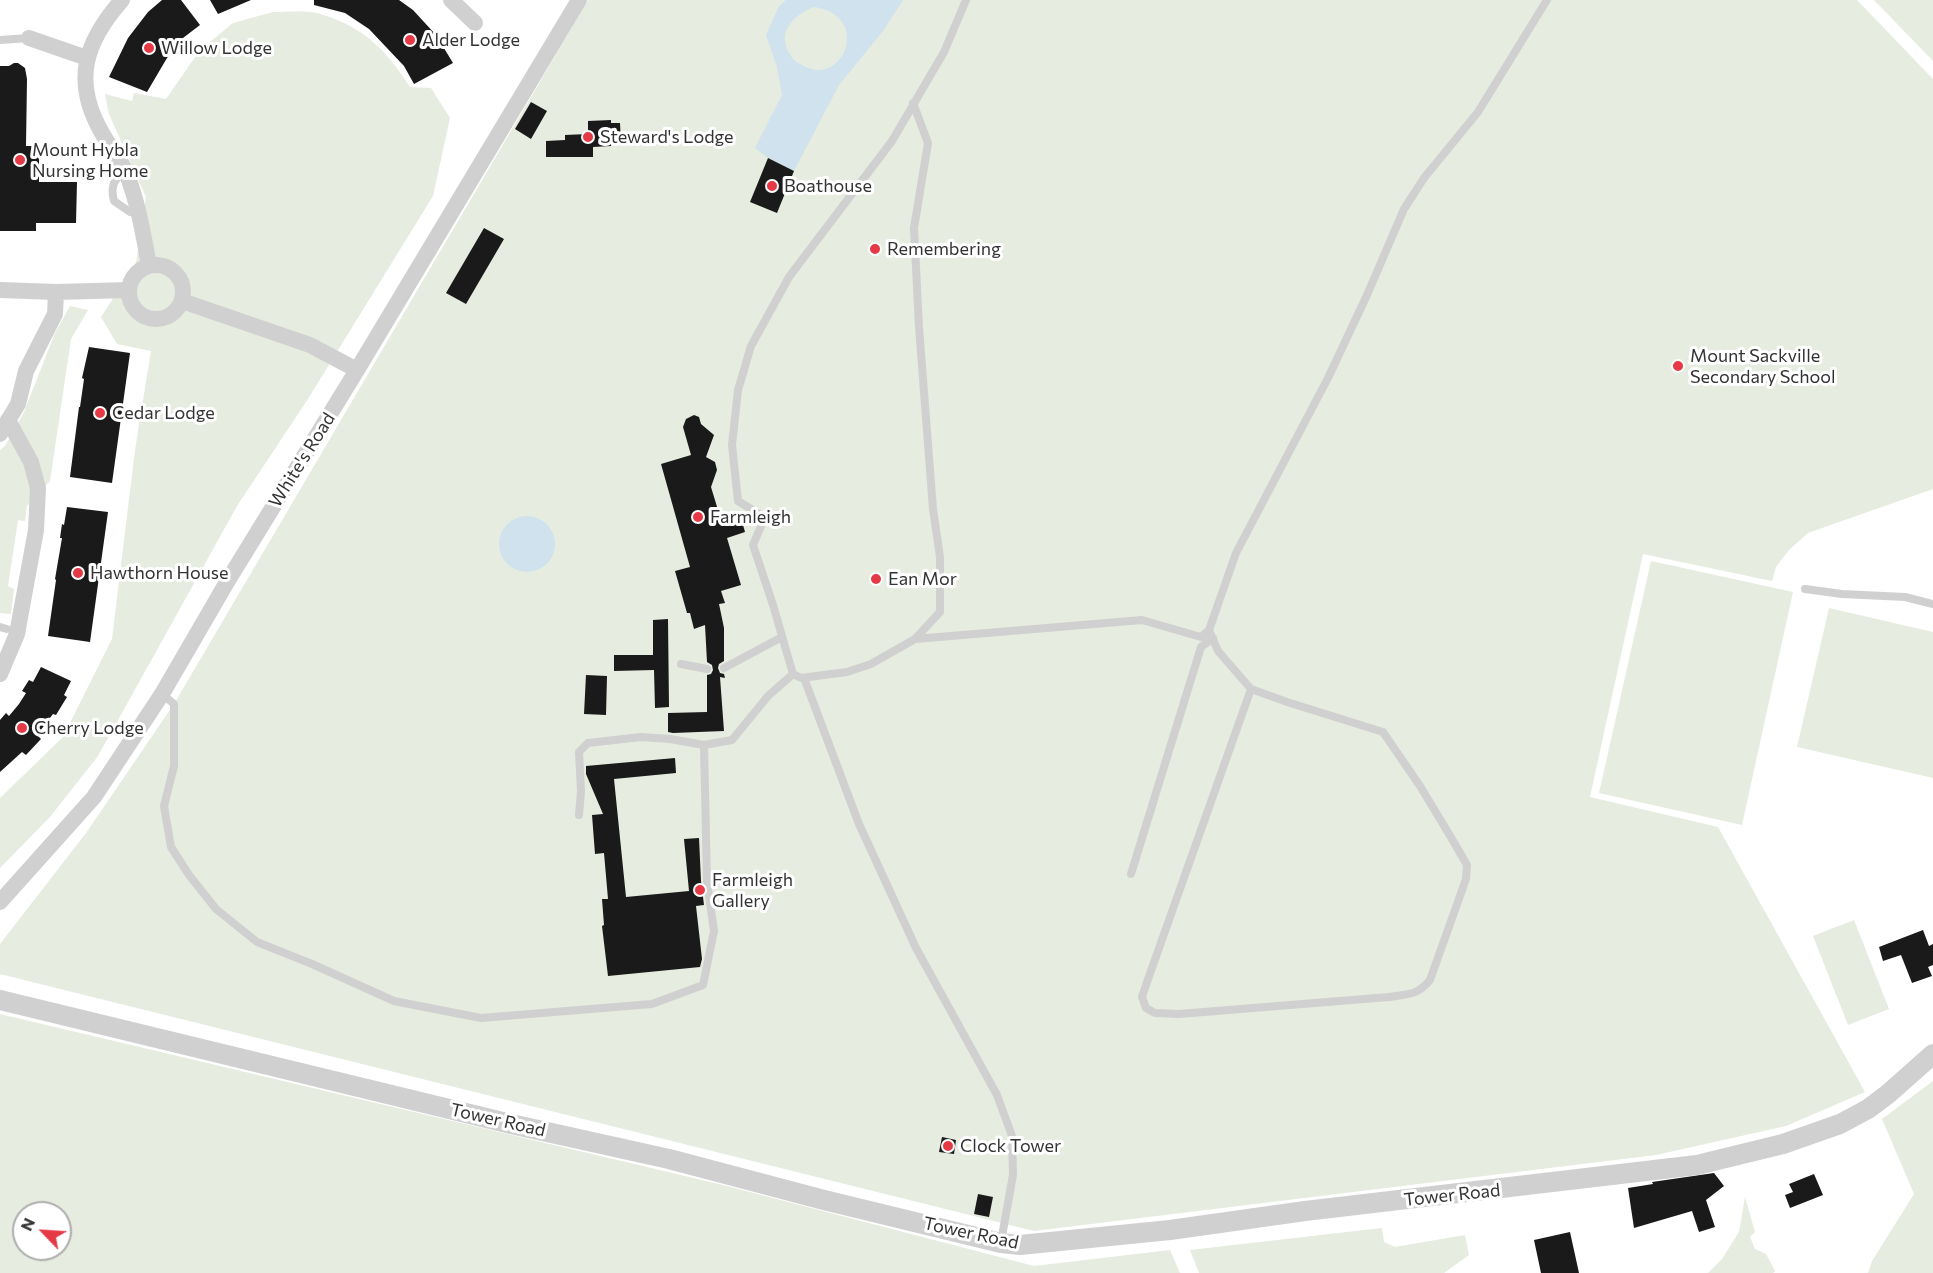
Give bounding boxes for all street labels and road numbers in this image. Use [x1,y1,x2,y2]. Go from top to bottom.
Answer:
street label: White's Road [264,409,340,511]
street label: Tower Road [448,1099,548,1141]
street label: Tower Road [1403,1179,1501,1211]
street label: Tower Road [921,1212,1021,1254]

